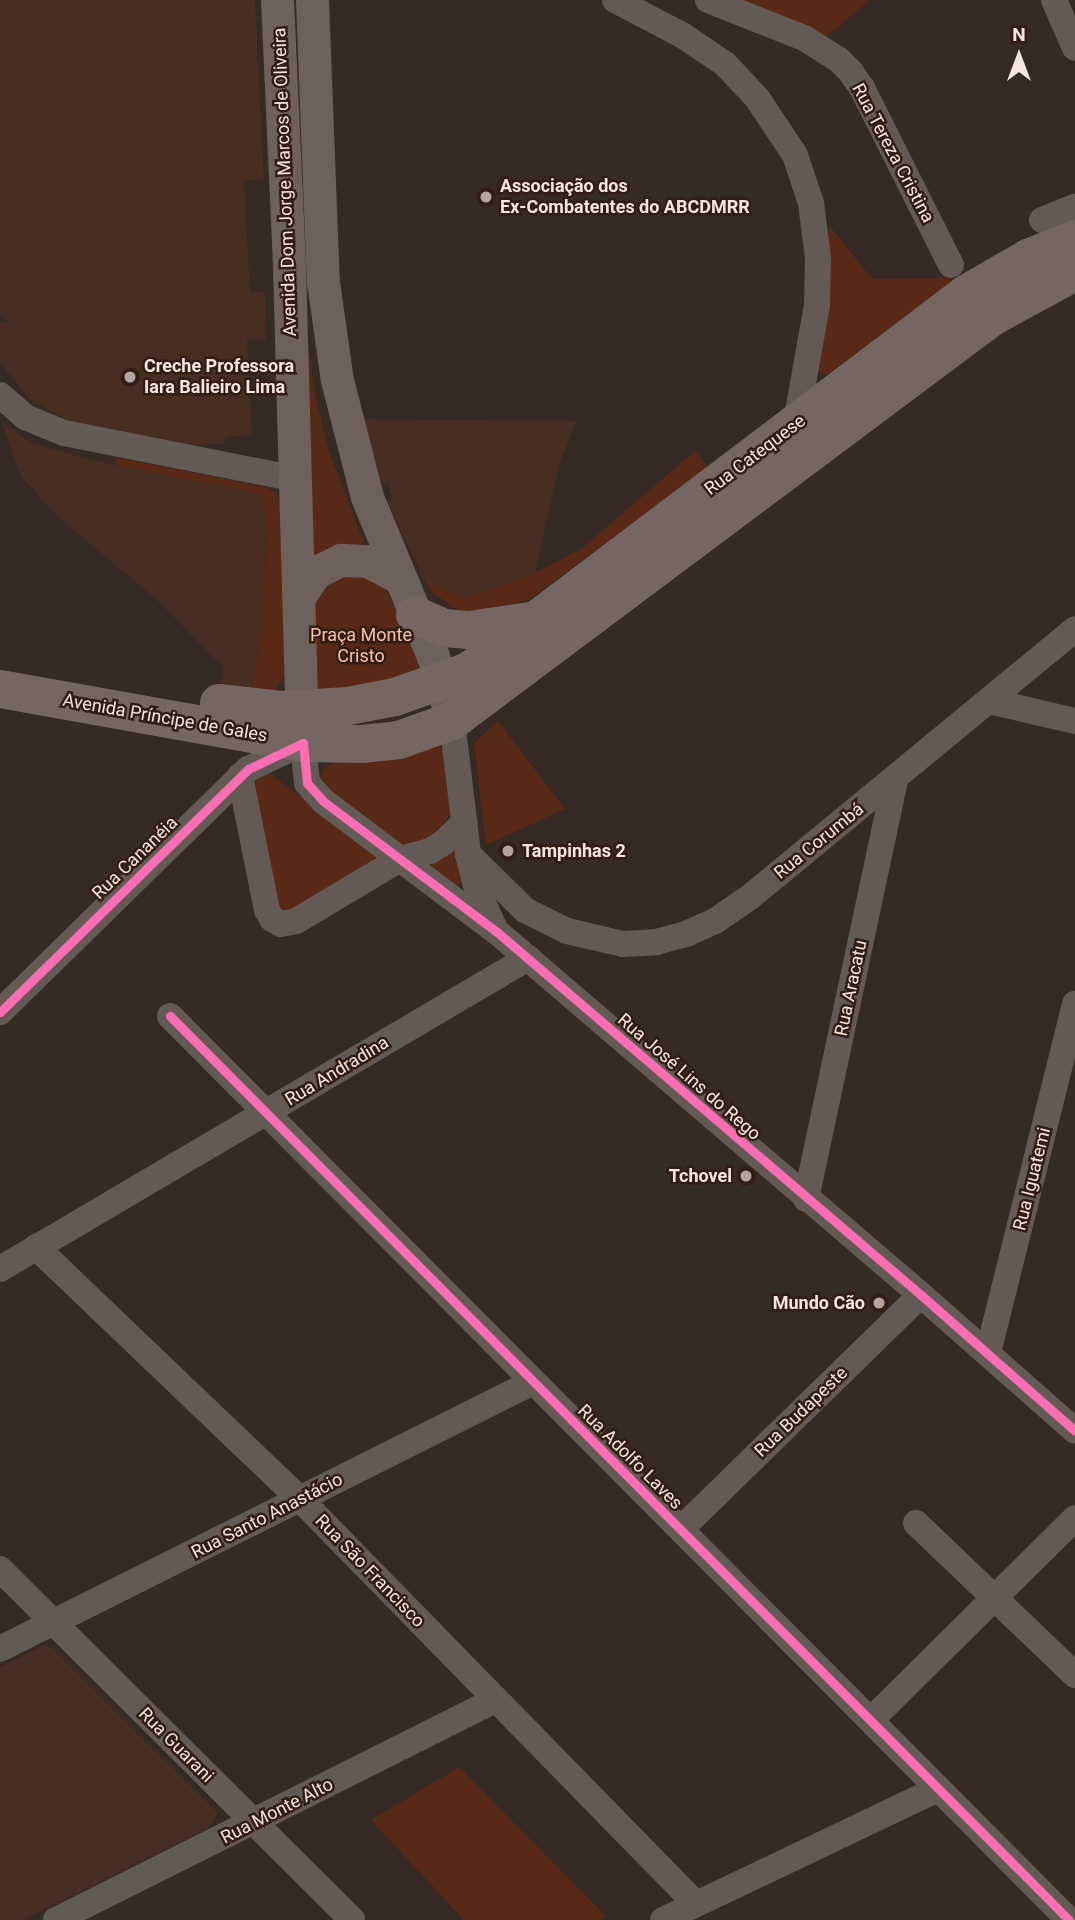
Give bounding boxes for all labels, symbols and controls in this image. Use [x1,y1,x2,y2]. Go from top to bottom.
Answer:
north arrow [984,21,1054,91]
text: N [1012,23,1026,46]
street label: Avenida Dom Jorge Marcos de Oliveira [269,27,301,337]
street label: Rua Tereza Cristina [847,80,939,226]
place label: Associação dos Ex-Combatentes do ABCDMRR [500,176,750,218]
marker: Associação dos Ex-Combatentes do ABCDMRR [478,189,494,205]
place label: Creche Professora Iara Balieiro Lima [144,356,294,398]
marker: Creche Professora Iara Balieiro Lima [122,369,138,385]
street label: Rua Catequese [700,410,810,500]
park label: Praça Monte Cristo [310,625,412,668]
street label: Avenida Príncipe de Gales [61,689,269,747]
street label: Rua Corumbá [770,798,868,884]
street label: Rua Cananéia [88,812,182,904]
place label: Tampinhas 2 [522,840,626,862]
marker: Tampinhas 2 [500,843,516,859]
street label: Rua Aracatu [830,938,872,1038]
street label: Rua José Lins do Rego [613,1009,765,1145]
street label: Rua Andradina [281,1032,393,1110]
street label: Rua Iguatemi [1009,1125,1055,1233]
place label: Tchovel [669,1165,732,1187]
marker: Tchovel [738,1168,754,1184]
place label: Mundo Cão [773,1292,865,1314]
marker: Mundo Cão [871,1295,887,1311]
street label: Rua Budapeste [750,1362,852,1462]
street label: Rua Adolfo Laves [573,1400,687,1514]
street label: Rua Santo Anastácio [188,1469,346,1563]
street label: Rua São Francisco [311,1510,429,1632]
street label: Rua Guarani [134,1703,218,1787]
street label: Rua Monte Alto [217,1773,337,1849]

